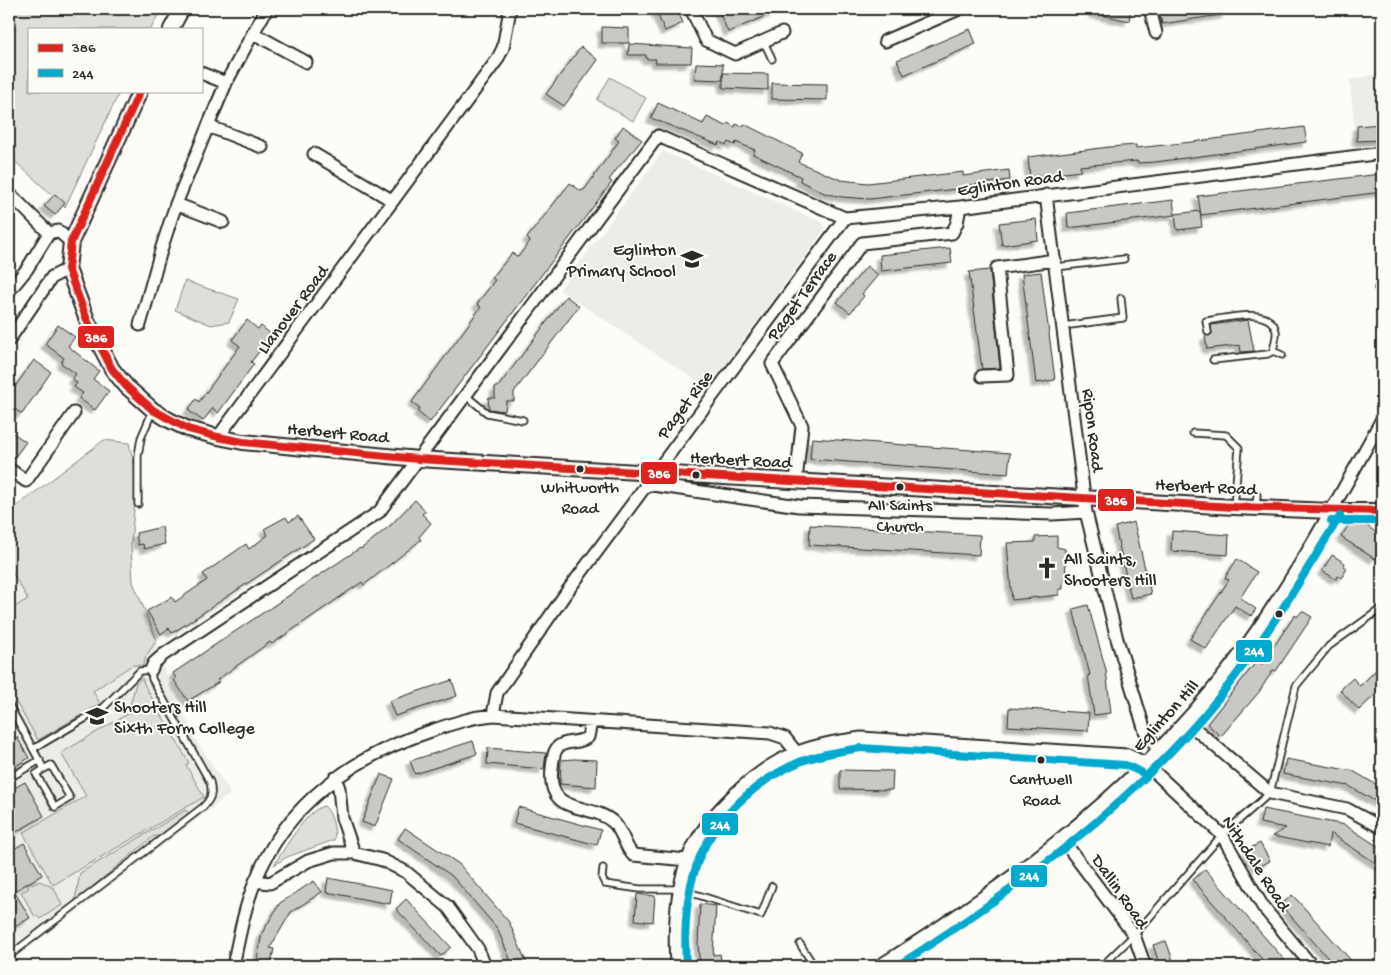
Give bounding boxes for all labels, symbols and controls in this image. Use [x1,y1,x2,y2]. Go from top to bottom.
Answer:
legend [28,28,202,92]
text: 386 [71,40,96,58]
text: 244 [72,66,94,84]
street label: Eglinton Road [956,166,1066,202]
place label: Eglinton Primary School [566,241,676,283]
school or university icon: Eglinton Primary School [679,246,705,272]
street label: Paget Terrace [763,247,843,346]
street label: Llanover Road [254,261,335,359]
line badge: 386 [77,325,115,349]
text: 386 [84,331,108,348]
street label: Paget Rise [653,367,719,445]
street label: Ripon Road [1076,388,1107,475]
street label: Herbert Road [286,420,391,450]
street label: Herbert Road [689,448,794,475]
line badge: 386 [640,461,678,485]
marker: Whitworth Road [575,464,585,474]
text: 386 [647,467,671,484]
unlabelled marker [691,470,701,480]
street label: Herbert Road [1154,475,1259,502]
place label: Whitworth Road [541,479,619,520]
marker: All Saints Church [895,482,905,492]
line badge: 386 [1097,488,1135,512]
text: 386 [1104,494,1128,511]
place label: All Saints Church [868,497,933,538]
place label: All Saints, Shooters Hill [1064,550,1157,592]
church icon: All Saints, Shooters Hill [1034,555,1060,581]
unlabelled marker [1274,609,1284,619]
line badge: 244 [1235,639,1273,663]
text: 244 [1244,644,1264,661]
street label: Eglinton Hill [1129,676,1205,757]
place label: Shooters Hill Sixth Form College [114,698,256,740]
school or university icon: Shooters Hill Sixth Form College [84,703,110,729]
marker: Cantwell Road [1036,755,1046,765]
place label: Cantwell Road [1009,771,1073,812]
line badge: 244 [701,812,739,836]
street label: Nithdale Road [1216,812,1294,917]
text: 244 [710,818,730,835]
street label: Dallin Road [1085,850,1153,935]
line badge: 244 [1010,864,1048,888]
text: 244 [1019,869,1039,886]

